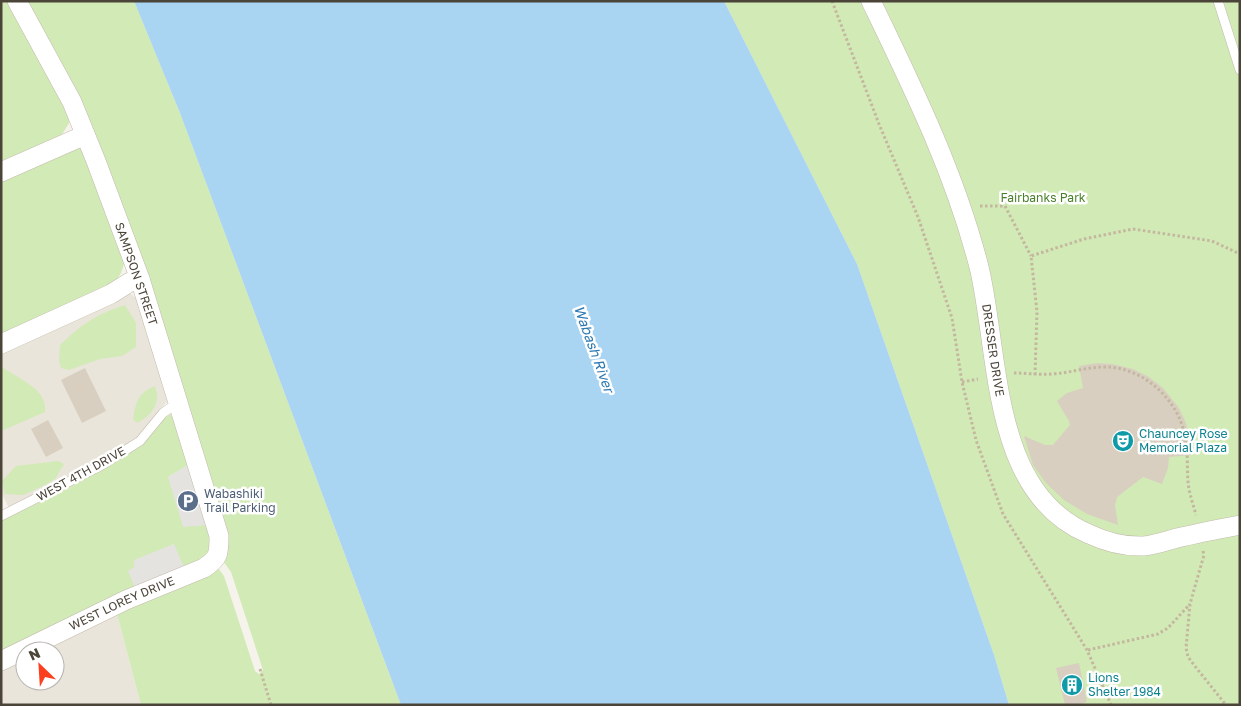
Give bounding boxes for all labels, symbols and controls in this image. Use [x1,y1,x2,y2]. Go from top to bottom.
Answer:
park label: Fairbanks Park [1000,190,1086,205]
street label: SAMPSON STREET [112,220,161,328]
water label: Wabash River [571,303,619,397]
street label: DRESSER DRIVE [979,303,1008,398]
place label: Chauncey Rose Memorial Plaza [1139,426,1228,455]
theatre icon: Chauncey Rose Memorial Plaza [1111,429,1135,453]
street label: WEST 4TH DRIVE [34,443,128,504]
place label: Wabashiki Trail Parking [204,486,276,515]
parking icon: Wabashiki Trail Parking [176,489,200,513]
street label: WEST LOREY DRIVE [67,573,177,634]
north arrow [15,641,65,691]
text: N [26,644,43,664]
place label: Lions Shelter 1984 [1088,670,1161,699]
building icon: Lions Shelter 1984 [1060,673,1084,697]

